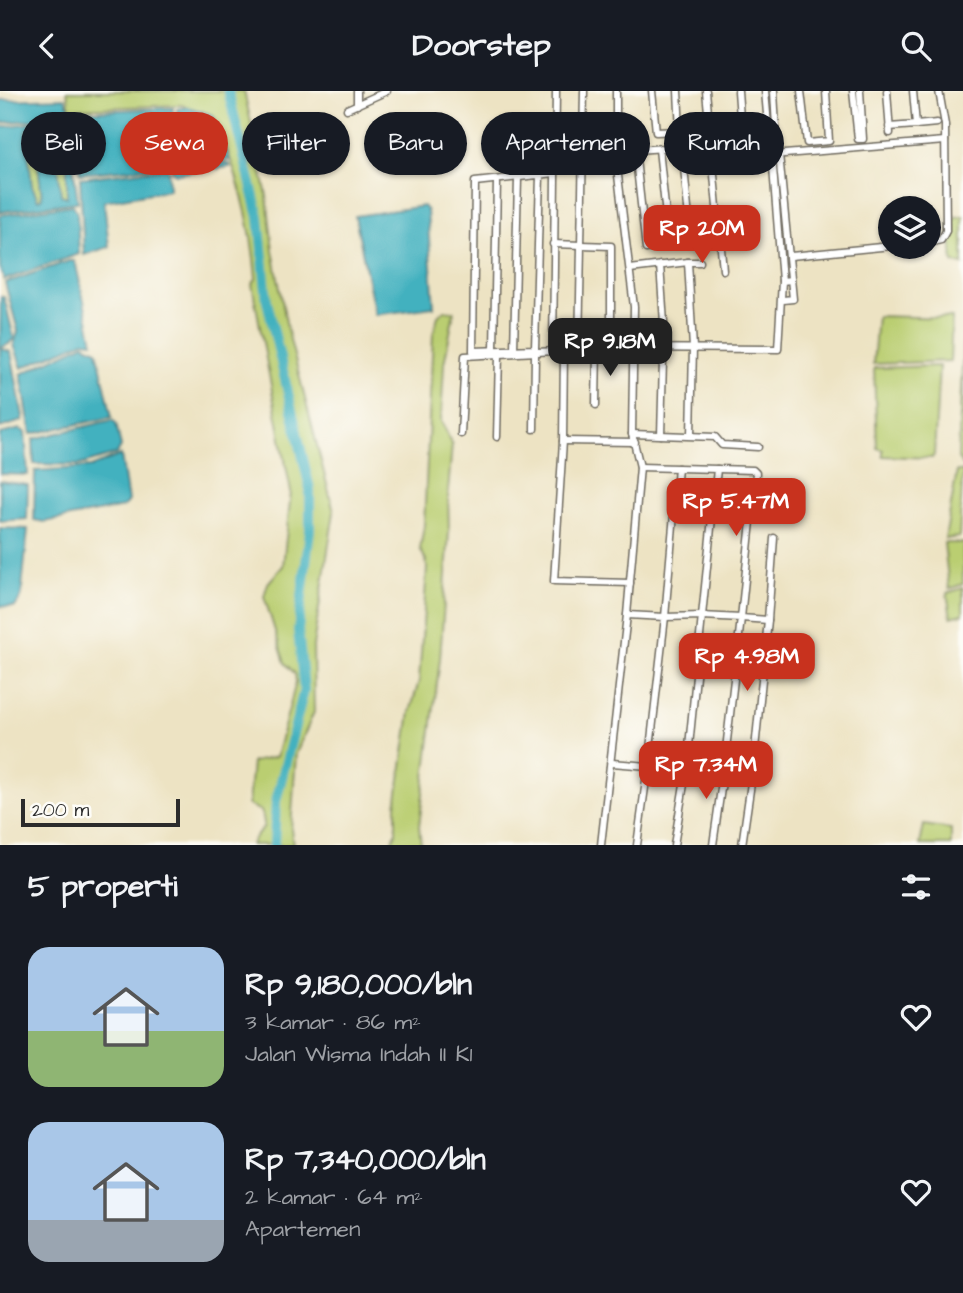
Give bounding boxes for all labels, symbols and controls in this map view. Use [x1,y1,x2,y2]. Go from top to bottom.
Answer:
text: Doorstep [412,23,551,68]
icon: back [28,27,66,65]
icon: search [897,27,935,65]
chip: Beli [21,112,106,175]
chip: Sewa [120,112,228,175]
chip: Filter [242,112,350,175]
chip: Baru [364,112,467,175]
chip: Apartemen [481,112,650,175]
chip: Rumah [664,112,784,175]
map controls [878,196,941,259]
button: layers [878,196,941,259]
pin: Rp 20M [645,205,759,265]
text: Rp 20M [659,212,745,244]
pin: Rp 9.18M [538,319,682,378]
text: Rp 9.18M [564,325,656,357]
pin: Rp 5.47M [664,479,808,538]
text: Rp 5.47M [683,485,789,517]
pin: Rp 4.98M [675,633,819,693]
text: Rp 4.98M [695,640,799,672]
pin: Rp 7.34M [634,741,778,801]
text: Rp 7.34M [655,748,757,780]
scale bar [21,796,180,828]
text: 200 m [32,797,89,824]
text: 5 properti [28,866,178,908]
icon: filters [897,868,935,906]
text: Rp 9,180,000/bln [245,964,472,1006]
icon: home [84,975,168,1059]
icon: heart [897,998,935,1036]
text: 3 kamar · 86 m² [245,1006,421,1038]
text: Jalan Wisma Indah II K1 [245,1038,472,1070]
text: Rp 7,340,000/bln [245,1139,486,1181]
icon: home [84,1150,168,1234]
icon: heart [897,1173,935,1211]
text: 2 kamar · 64 m² [245,1181,423,1213]
text: Apartemen [245,1213,361,1245]

